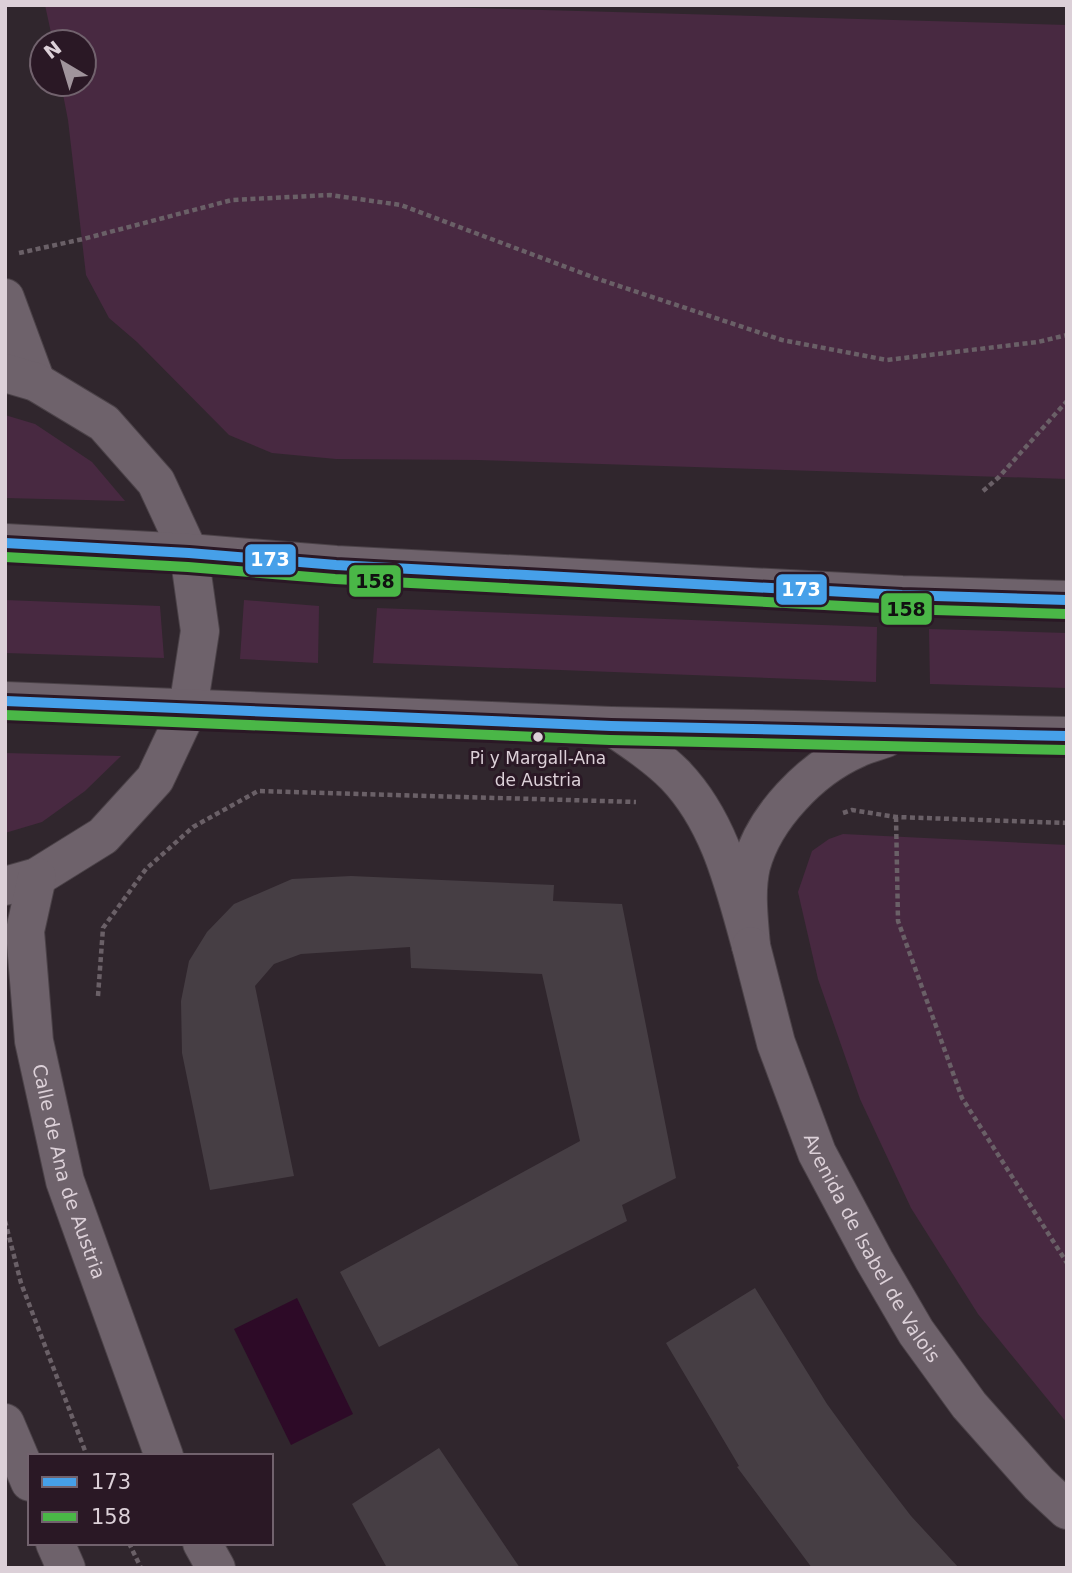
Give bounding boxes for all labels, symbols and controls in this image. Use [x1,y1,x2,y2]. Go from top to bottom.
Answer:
north arrow [28,28,98,98]
text: N [39,36,66,63]
line badge: 173 [244,543,297,576]
text: 173 [250,548,290,570]
line badge: 158 [348,564,402,598]
text: 158 [355,570,395,592]
line badge: 173 [775,573,828,606]
text: 173 [781,578,821,600]
line badge: 158 [880,592,933,626]
text: 158 [886,598,926,620]
marker: Pi y Margall-Ana de Austria [531,730,545,744]
place label: Pi y Margall-Ana de Austria [470,748,606,790]
street label: Calle de Ana de Austria [28,1062,110,1282]
street label: Avenida de Isabel de Valois [800,1130,945,1366]
legend [28,1454,273,1545]
text: 173 [91,1470,131,1494]
text: 158 [91,1505,131,1529]

